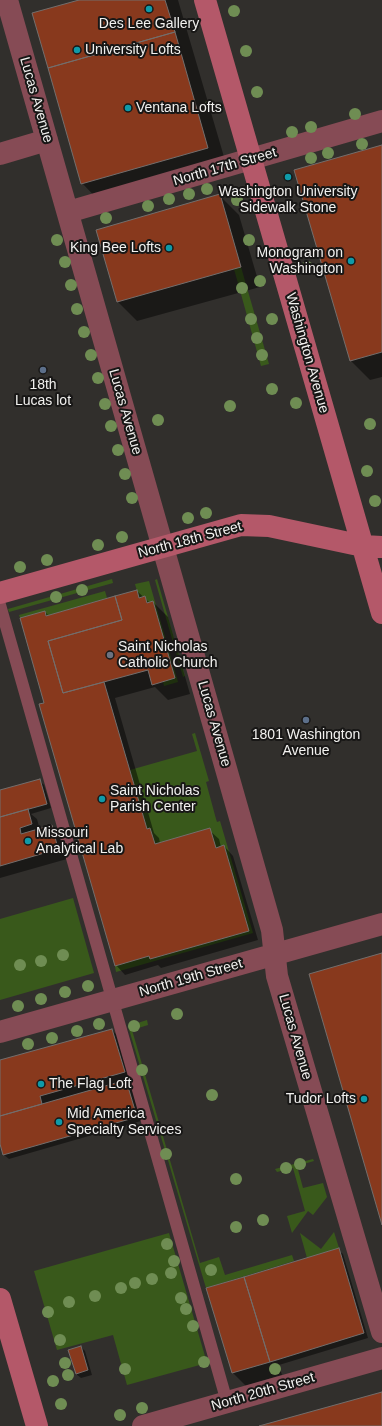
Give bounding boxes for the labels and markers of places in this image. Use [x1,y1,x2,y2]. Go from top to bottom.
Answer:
marker: Des Lee Gallery [144,4,154,14]
place label: Des Lee Gallery [99,16,199,32]
place label: University Lofts [85,42,181,58]
marker: University Lofts [72,45,82,55]
place label: Ventana Lofts [136,100,222,116]
marker: Ventana Lofts [123,103,133,113]
marker: Washington University Sidewalk Stone [283,172,293,182]
place label: Washington University Sidewalk Stone [219,184,357,216]
place label: King Bee Lofts [70,240,161,256]
marker: King Bee Lofts [164,243,174,253]
place label: Monogram on Washington [257,245,343,278]
marker: Monogram on Washington [346,256,356,266]
marker: 18th Lucas lot [38,365,48,375]
place label: 18th Lucas lot [15,377,71,410]
place label: Saint Nicholas Catholic Church [118,639,218,672]
marker: Saint Nicholas Catholic Church [105,650,115,660]
marker: 1801 Washington Avenue [301,715,311,725]
place label: 1801 Washington Avenue [252,727,360,760]
place label: Saint Nicholas Parish Center [110,783,199,816]
marker: Saint Nicholas Parish Center [97,794,107,804]
place label: Missouri Analytical Lab [36,825,123,858]
marker: Missouri Analytical Lab [23,836,33,846]
place label: The Flag Loft [49,1076,131,1092]
marker: The Flag Loft [36,1079,46,1089]
place label: Tudor Lofts [286,1091,356,1107]
marker: Tudor Lofts [359,1094,369,1104]
place label: Mid America Specialty Services [67,1106,181,1138]
marker: Mid America Specialty Services [54,1117,64,1127]

